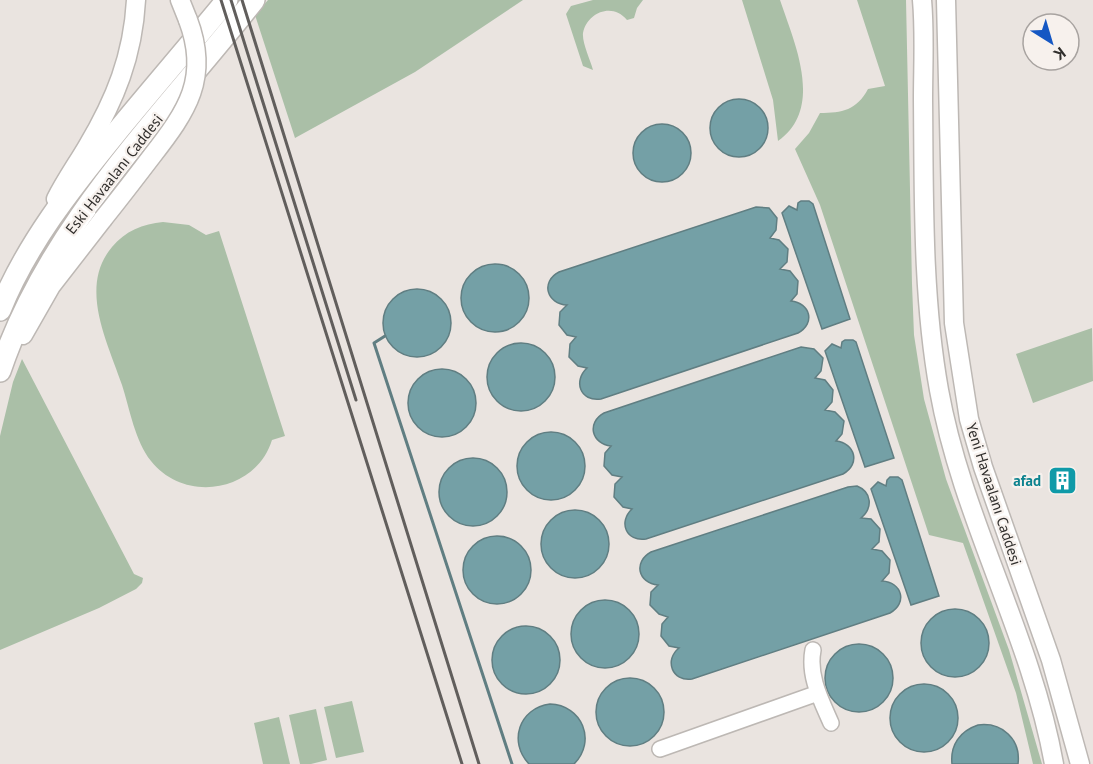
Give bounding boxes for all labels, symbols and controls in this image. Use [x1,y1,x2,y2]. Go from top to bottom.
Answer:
north arrow [1021,12,1081,72]
text: K [1050,43,1070,65]
street label: Eski Havaalanı Caddesi [61,110,167,238]
street label: Yeni Havaalanı Caddesi [962,420,1026,568]
building icon: afad [1046,464,1078,496]
place label: afad [1013,471,1041,490]

